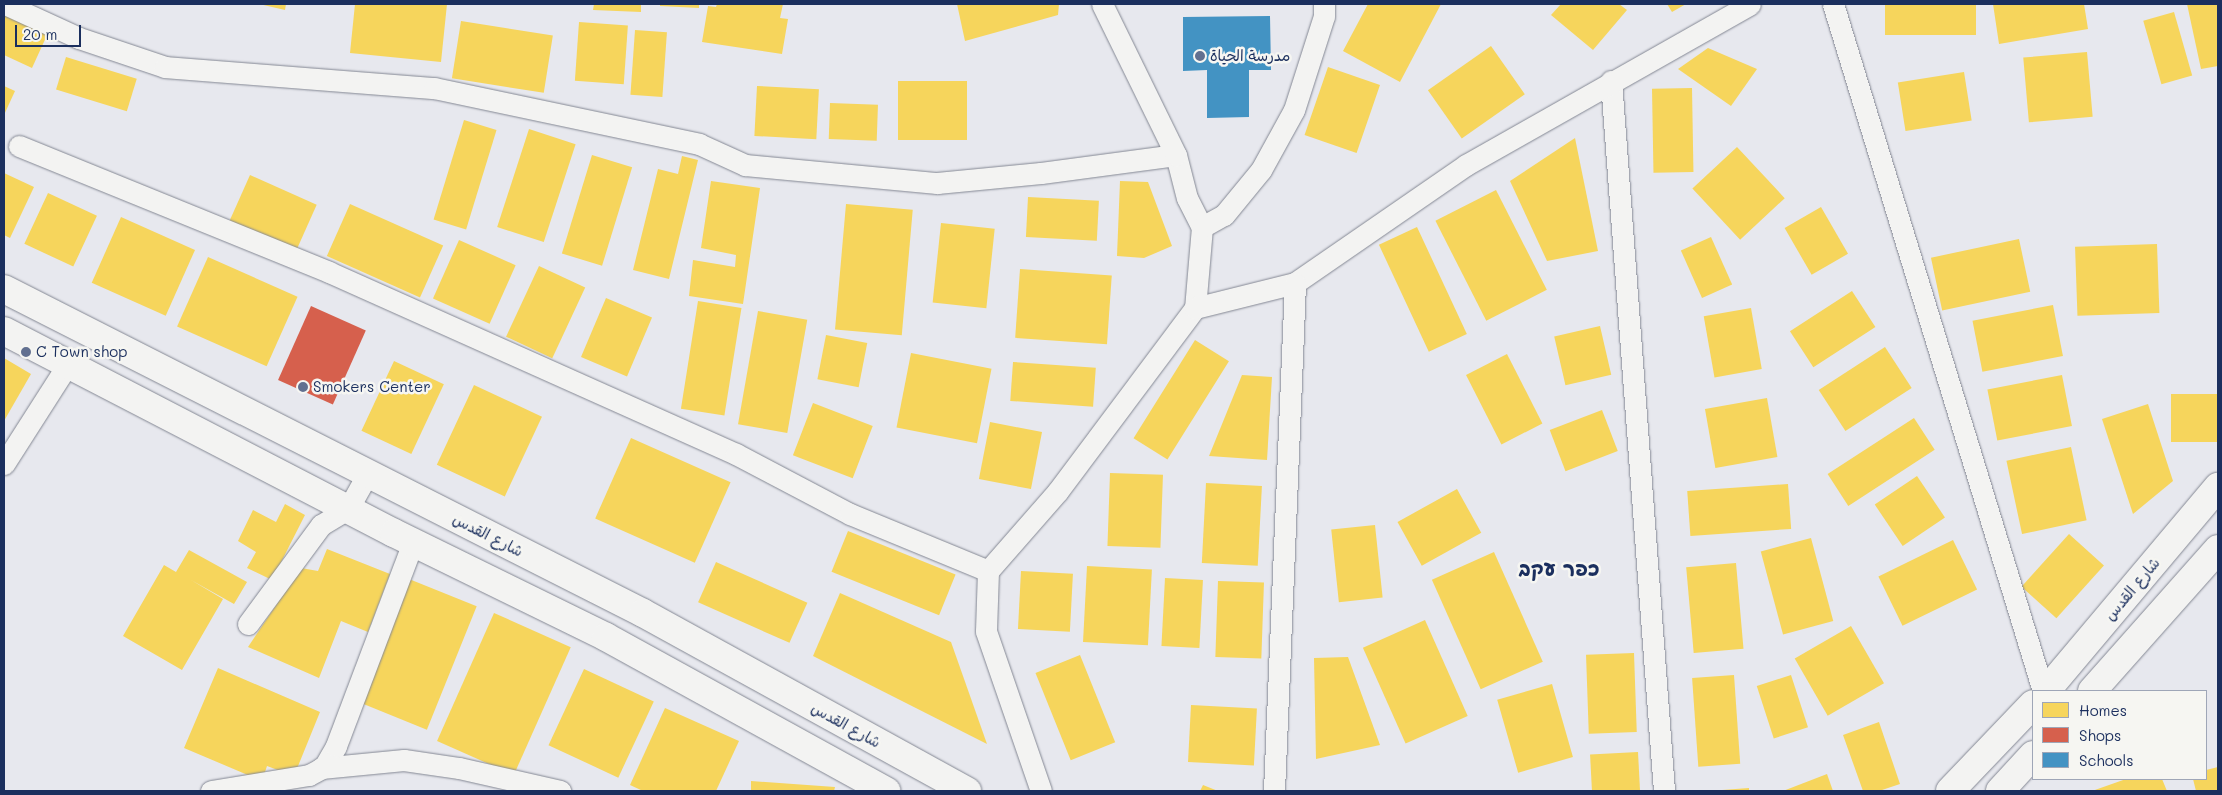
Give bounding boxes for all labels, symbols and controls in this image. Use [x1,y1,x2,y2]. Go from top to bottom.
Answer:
scale bar [18,15,84,47]
text: 20 m [23,24,57,44]
place label: مدرسة الحياة [1210,47,1290,65]
marker: مدرسة الحياة [1194,50,1206,62]
place label: C Town shop [36,343,127,361]
marker: C Town shop [20,346,32,358]
place label: Smokers Center [313,378,431,396]
marker: Smokers Center [297,381,309,393]
street label: شارع القدس [450,510,526,560]
street label: شارع القدس [2101,554,2163,624]
district label: כפר עקב [1518,556,1600,580]
legend [2032,690,2207,780]
street label: شارع القدس [808,699,884,751]
text: Homes [2079,700,2127,720]
text: Shops [2079,725,2121,745]
text: Schools [2079,750,2134,770]

